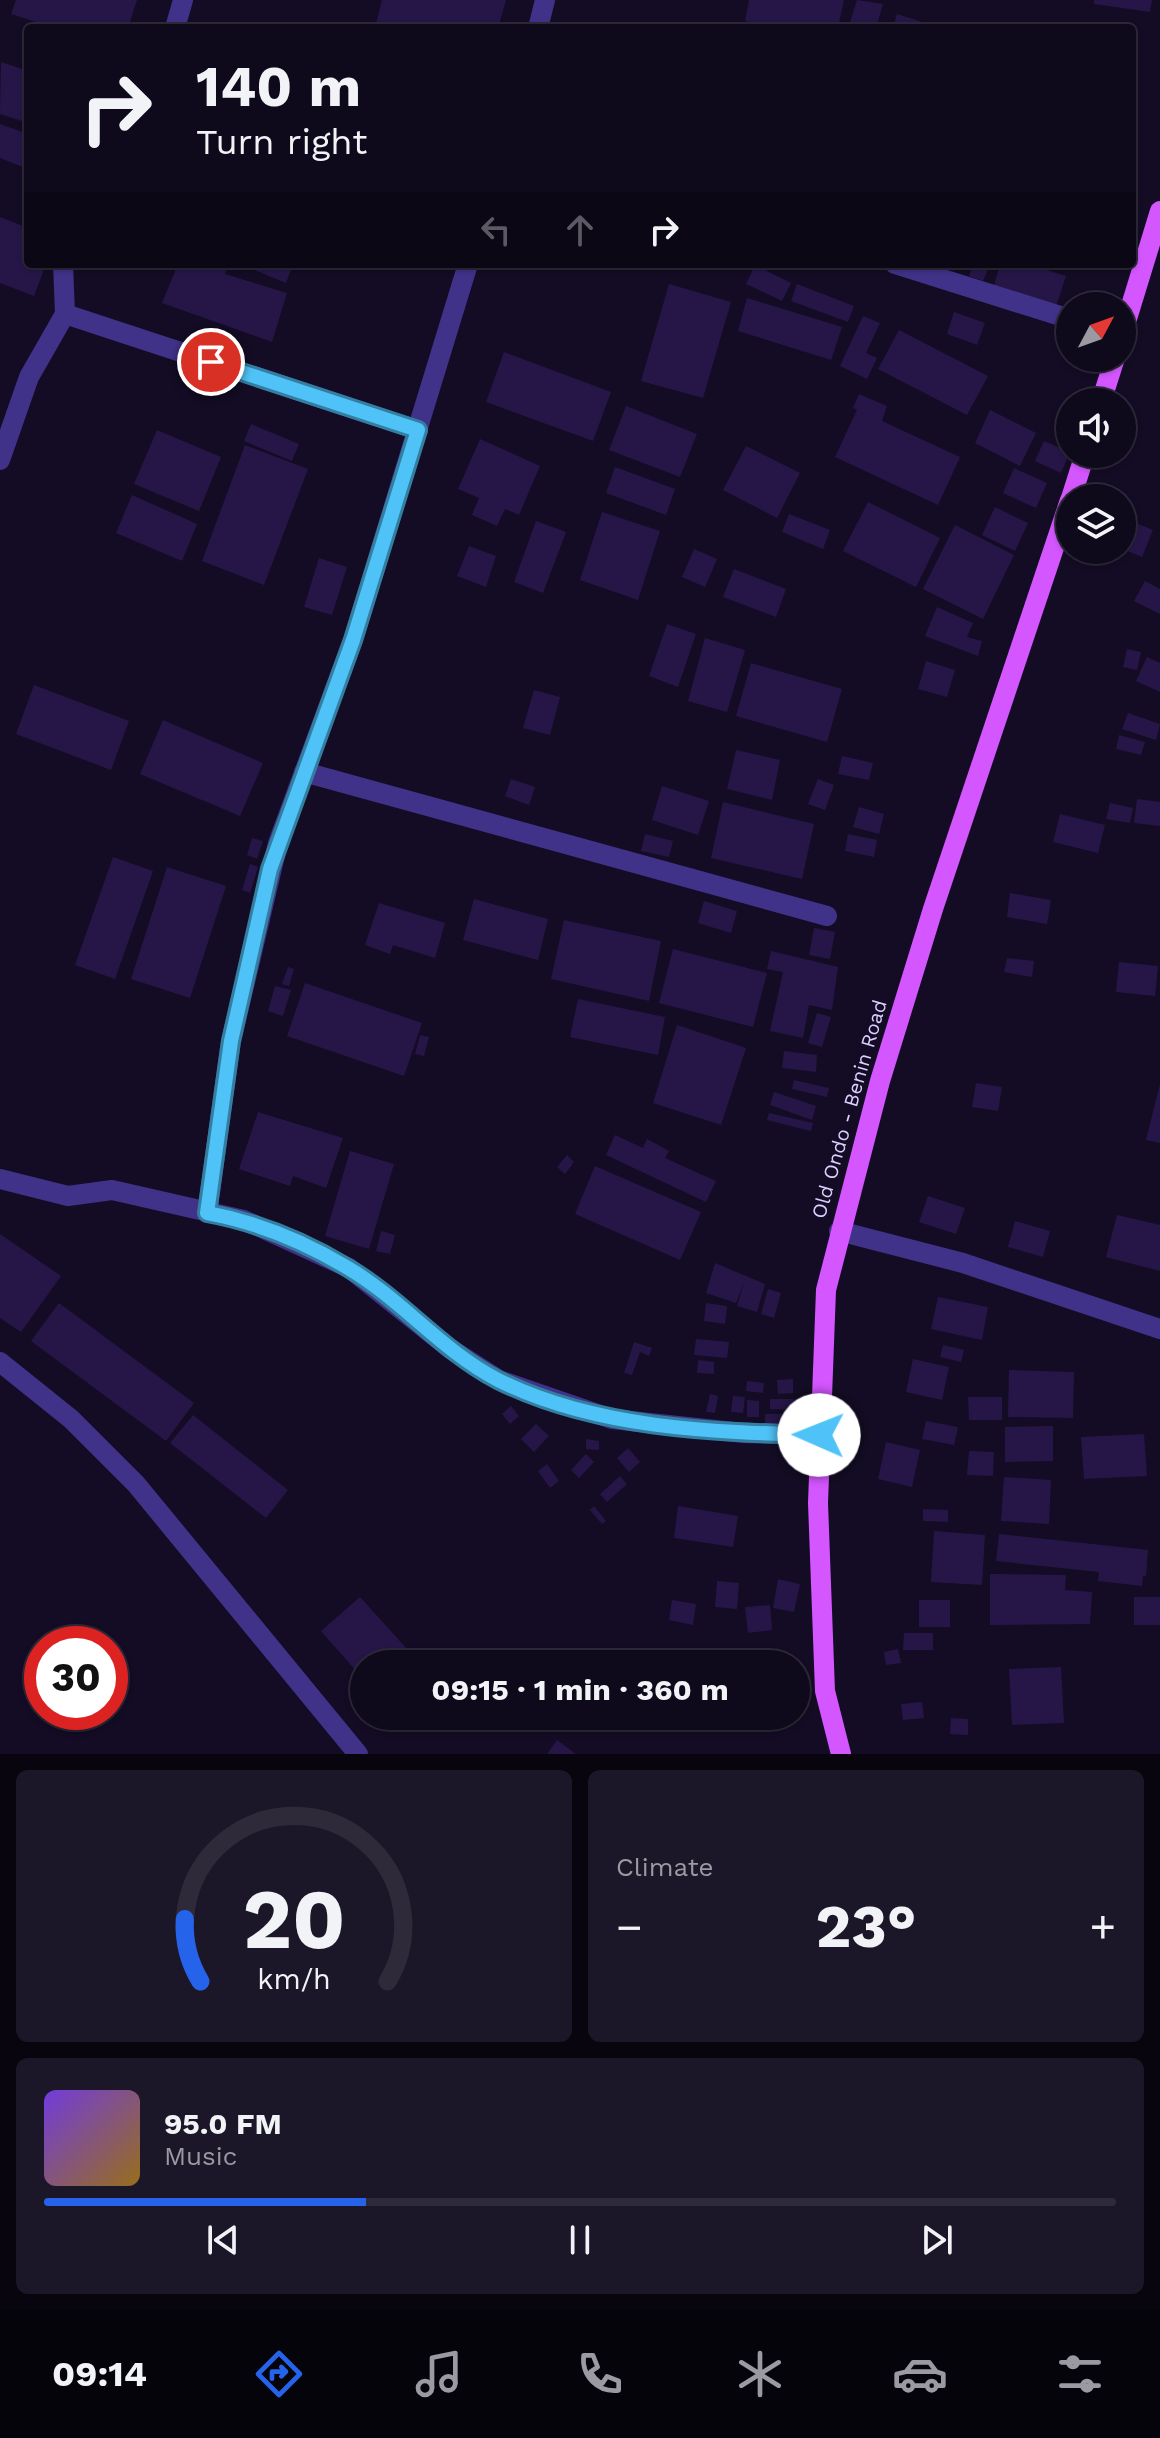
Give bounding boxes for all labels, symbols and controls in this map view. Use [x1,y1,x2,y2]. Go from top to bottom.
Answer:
text: 140 m [196,54,361,120]
icon: right [64,56,168,160]
text: Turn right [196,121,367,163]
icon: left [474,208,518,252]
icon: ahead [558,208,602,252]
icon: right [642,208,686,252]
north arrow [1056,292,1136,372]
map controls [1056,292,1136,564]
pin [177,328,245,396]
icon: arrive [189,340,233,384]
button: sound [1056,388,1136,468]
button: layers [1056,484,1136,564]
street label: Old Ondo - Benin Road [806,997,892,1221]
position arrow [777,1393,861,1477]
speed limit sign: 30 [24,1626,128,1730]
text: 09:15 · 1 min · 360 m [431,1672,729,1707]
text: Climate [616,1852,714,1882]
text: 20 [242,1871,346,1968]
text: 23° [815,1891,917,1962]
text: − [616,1901,643,1953]
text: + [1089,1901,1116,1953]
text: km/h [257,1962,331,1996]
text: 95.0 FM [164,2106,282,2141]
text: Music [164,2141,237,2171]
icon: previous [201,2218,245,2262]
icon: pause [558,2218,602,2262]
icon: next [915,2218,959,2262]
icon: directions [251,2346,307,2402]
icon: music [411,2346,467,2402]
icon: phone [572,2346,628,2402]
icon: climate [732,2346,788,2402]
icon: car [892,2346,948,2402]
icon: filters [1052,2346,1108,2402]
text: 09:14 [52,2353,147,2395]

